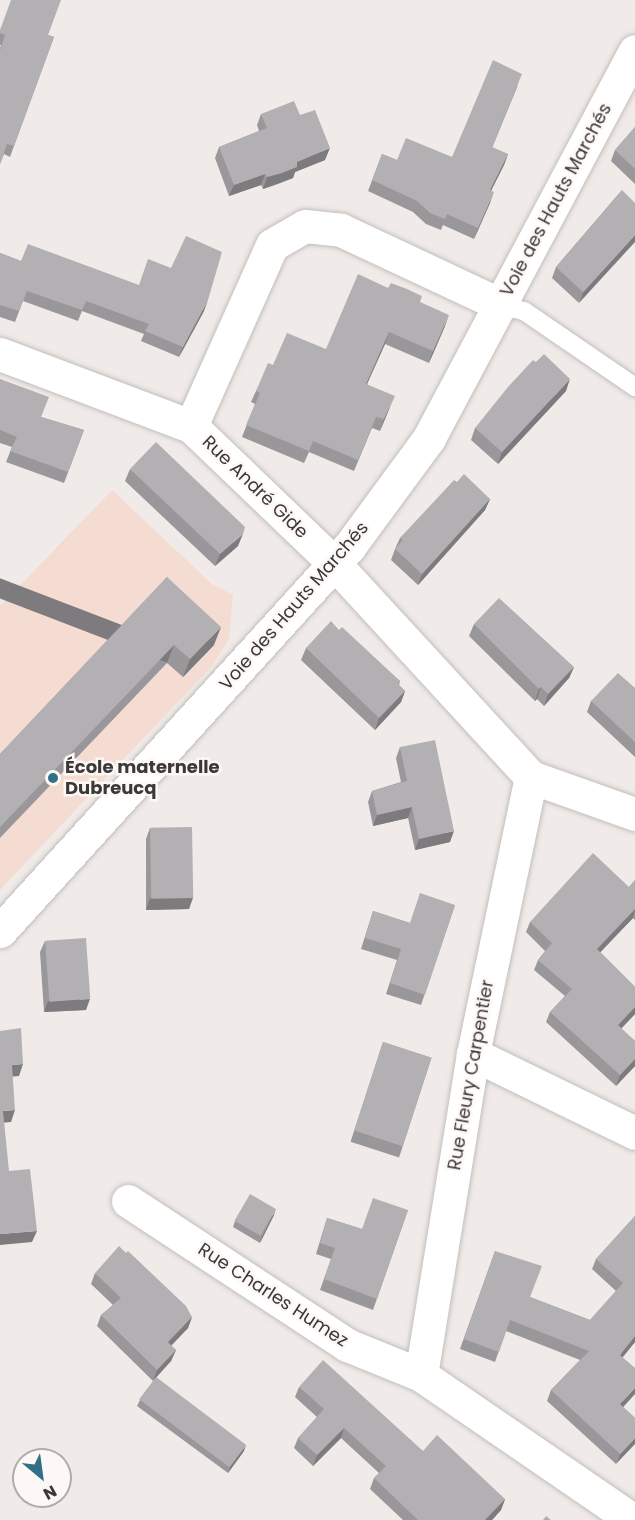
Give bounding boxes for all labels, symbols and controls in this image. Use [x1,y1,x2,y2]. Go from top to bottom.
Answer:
street label: Voie des Hauts Marchés [496,100,616,300]
street label: Rue André Gide [198,431,312,543]
street label: Voie des Hauts Marchés [215,517,373,695]
place label: École maternelle Dubreucq [65,757,220,800]
marker: École maternelle Dubreucq [46,771,60,785]
street label: Rue Fleury Carpentier [444,978,498,1172]
street label: Rue Charles Humez [194,1238,352,1352]
north arrow [12,1448,72,1508]
text: N [39,1479,61,1505]

